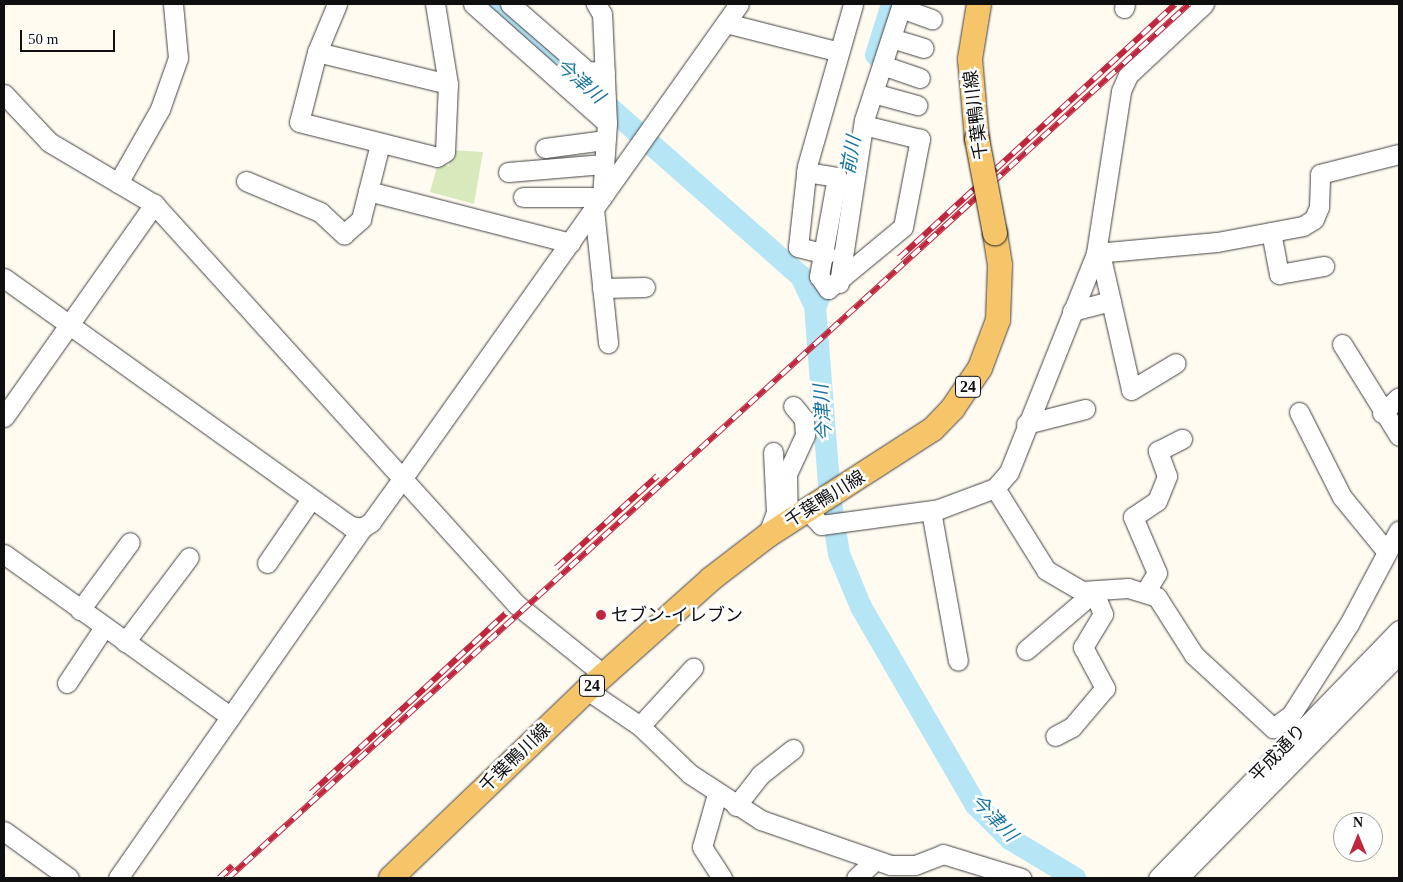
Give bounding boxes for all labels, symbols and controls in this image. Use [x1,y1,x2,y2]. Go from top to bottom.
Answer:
scale bar [22,20,118,52]
text: 50 m [28,31,58,47]
water label: 今津川 [551,54,609,108]
street label: 千葉鴨川線 [960,69,992,161]
water label: 前川 [836,134,866,176]
road number: 24 [954,374,982,401]
water label: 今津川 [810,384,836,442]
street label: 千葉鴨川線 [781,466,869,532]
place label: セブン-イレブン [611,604,743,626]
marker: セブン-イレブン [595,609,607,621]
road number: 24 [578,672,606,699]
street label: 千葉鴨川線 [475,719,555,797]
street label: 平成通り [1245,720,1311,786]
water label: 今津川 [966,790,1022,846]
north arrow [1333,812,1383,862]
text: N [1353,815,1363,830]

